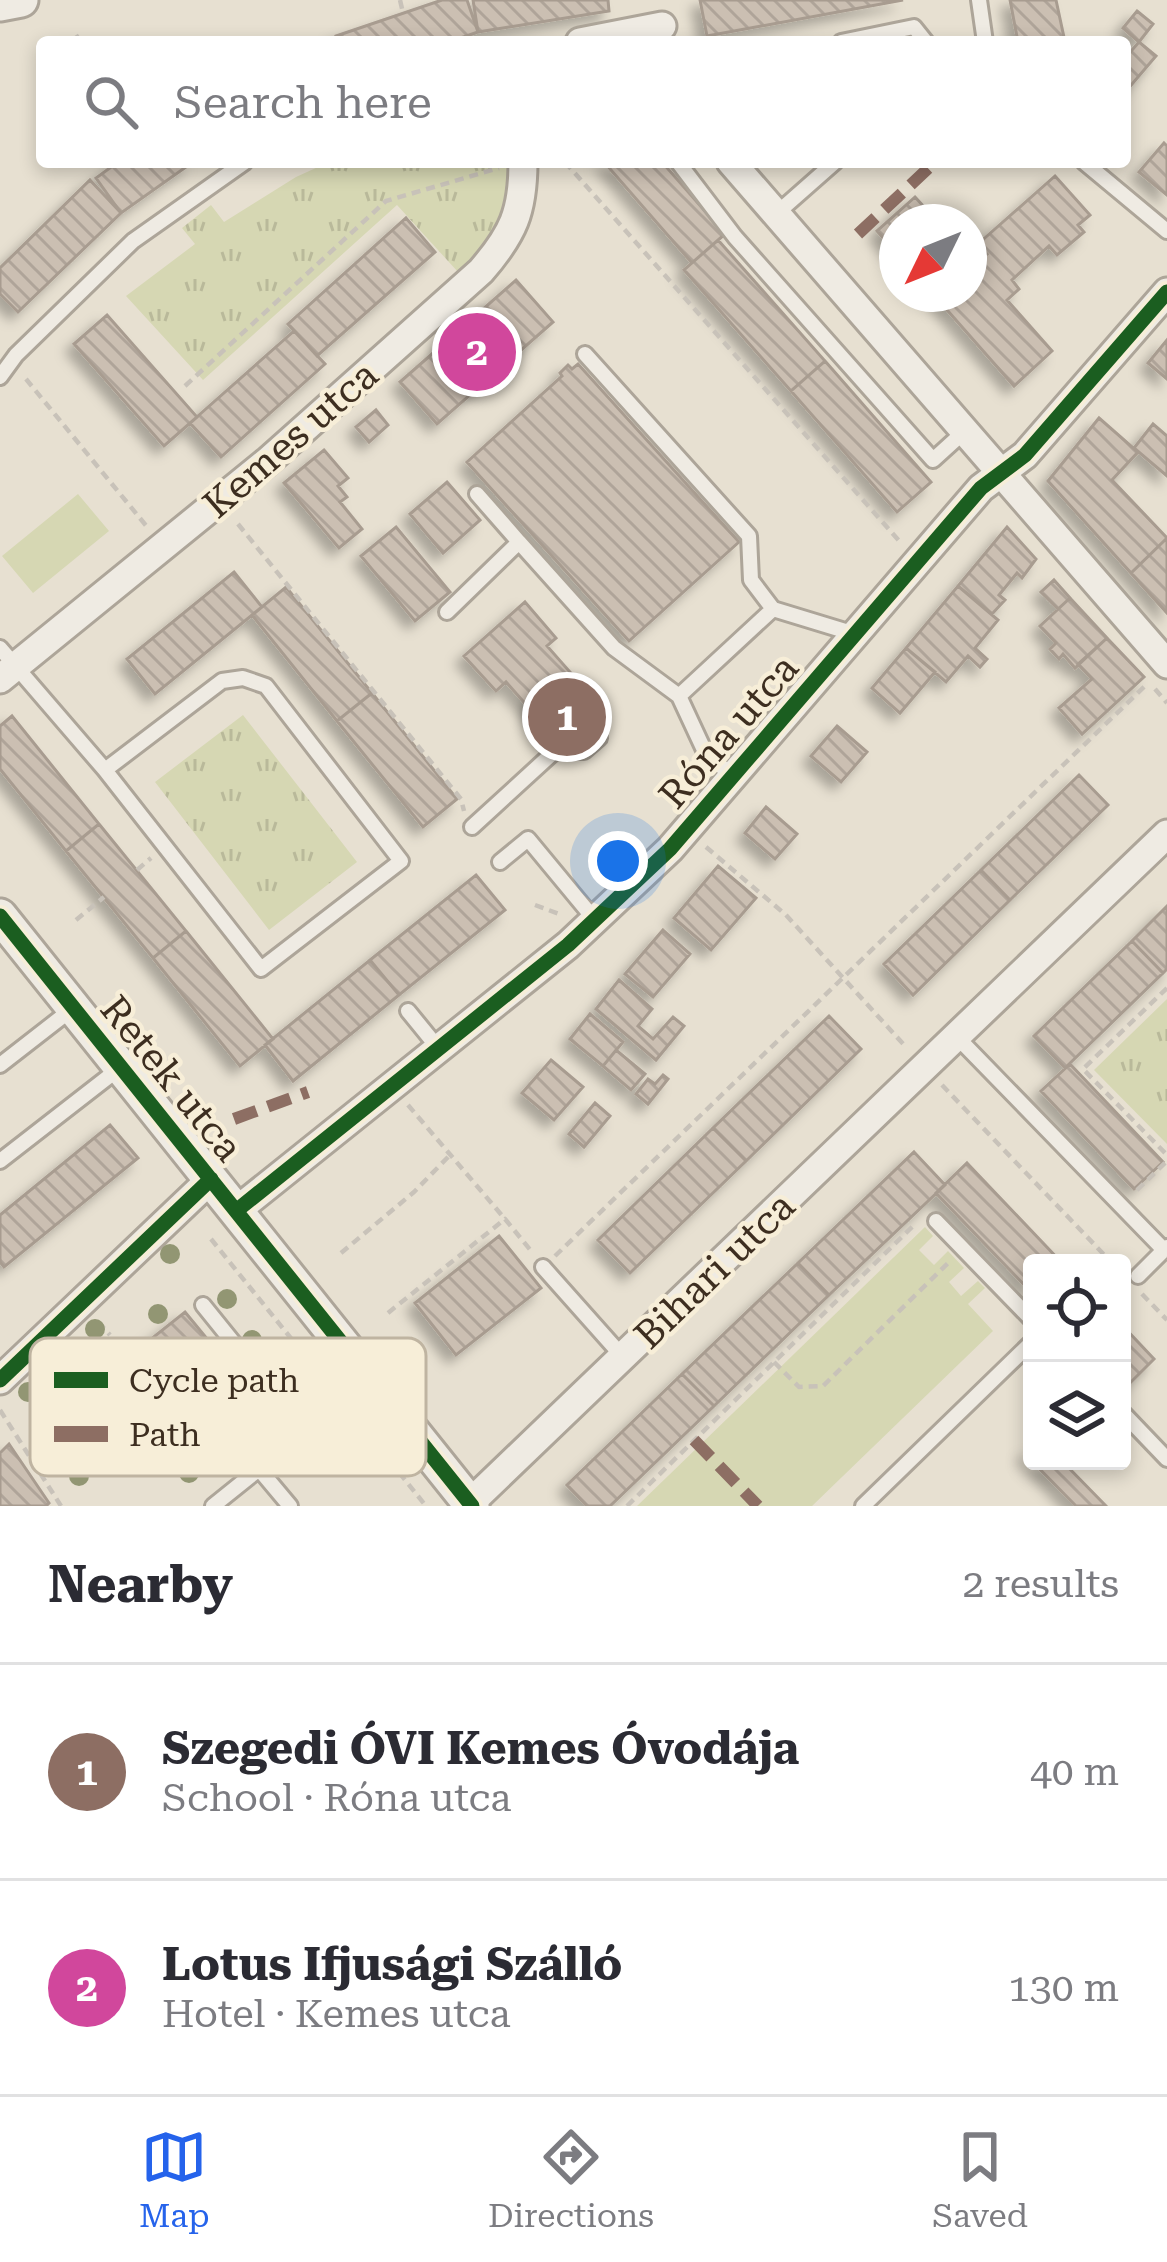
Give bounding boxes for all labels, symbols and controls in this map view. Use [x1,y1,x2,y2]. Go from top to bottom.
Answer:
search box [36,36,1131,168]
icon: search [78,69,144,135]
text: Search here [174,76,432,129]
north arrow [879,204,987,312]
pin: 2 [438,307,516,397]
street label: Kemes utca [194,352,387,528]
street label: Róna utca [650,646,808,818]
pin: 1 [528,672,606,762]
your location [588,831,648,891]
street label: Retek utca [91,987,252,1170]
street label: Bihari utca [625,1183,804,1358]
map controls [1023,1254,1131,1470]
button: locate [1023,1254,1131,1362]
legend [30,1338,426,1476]
text: Cycle path [129,1361,299,1400]
button: layers [1023,1362,1131,1470]
text: Path [129,1415,201,1454]
text: Nearby [48,1555,233,1614]
text: 2 results [962,1561,1119,1607]
text: Szegedi ÓVI Kemes Óvodája [162,1722,799,1775]
text: 1 [76,1749,98,1795]
text: 40 m [1030,1749,1119,1795]
text: School · Róna utca [162,1775,511,1821]
text: Lotus Ifjusági Szálló [162,1938,622,1991]
text: 2 [76,1965,98,2011]
text: 130 m [1008,1965,1119,2011]
text: Hotel · Kemes utca [162,1991,511,2037]
tab: Map [139,2124,210,2235]
tab: Directions [488,2124,654,2235]
tab: Saved [932,2124,1028,2235]

